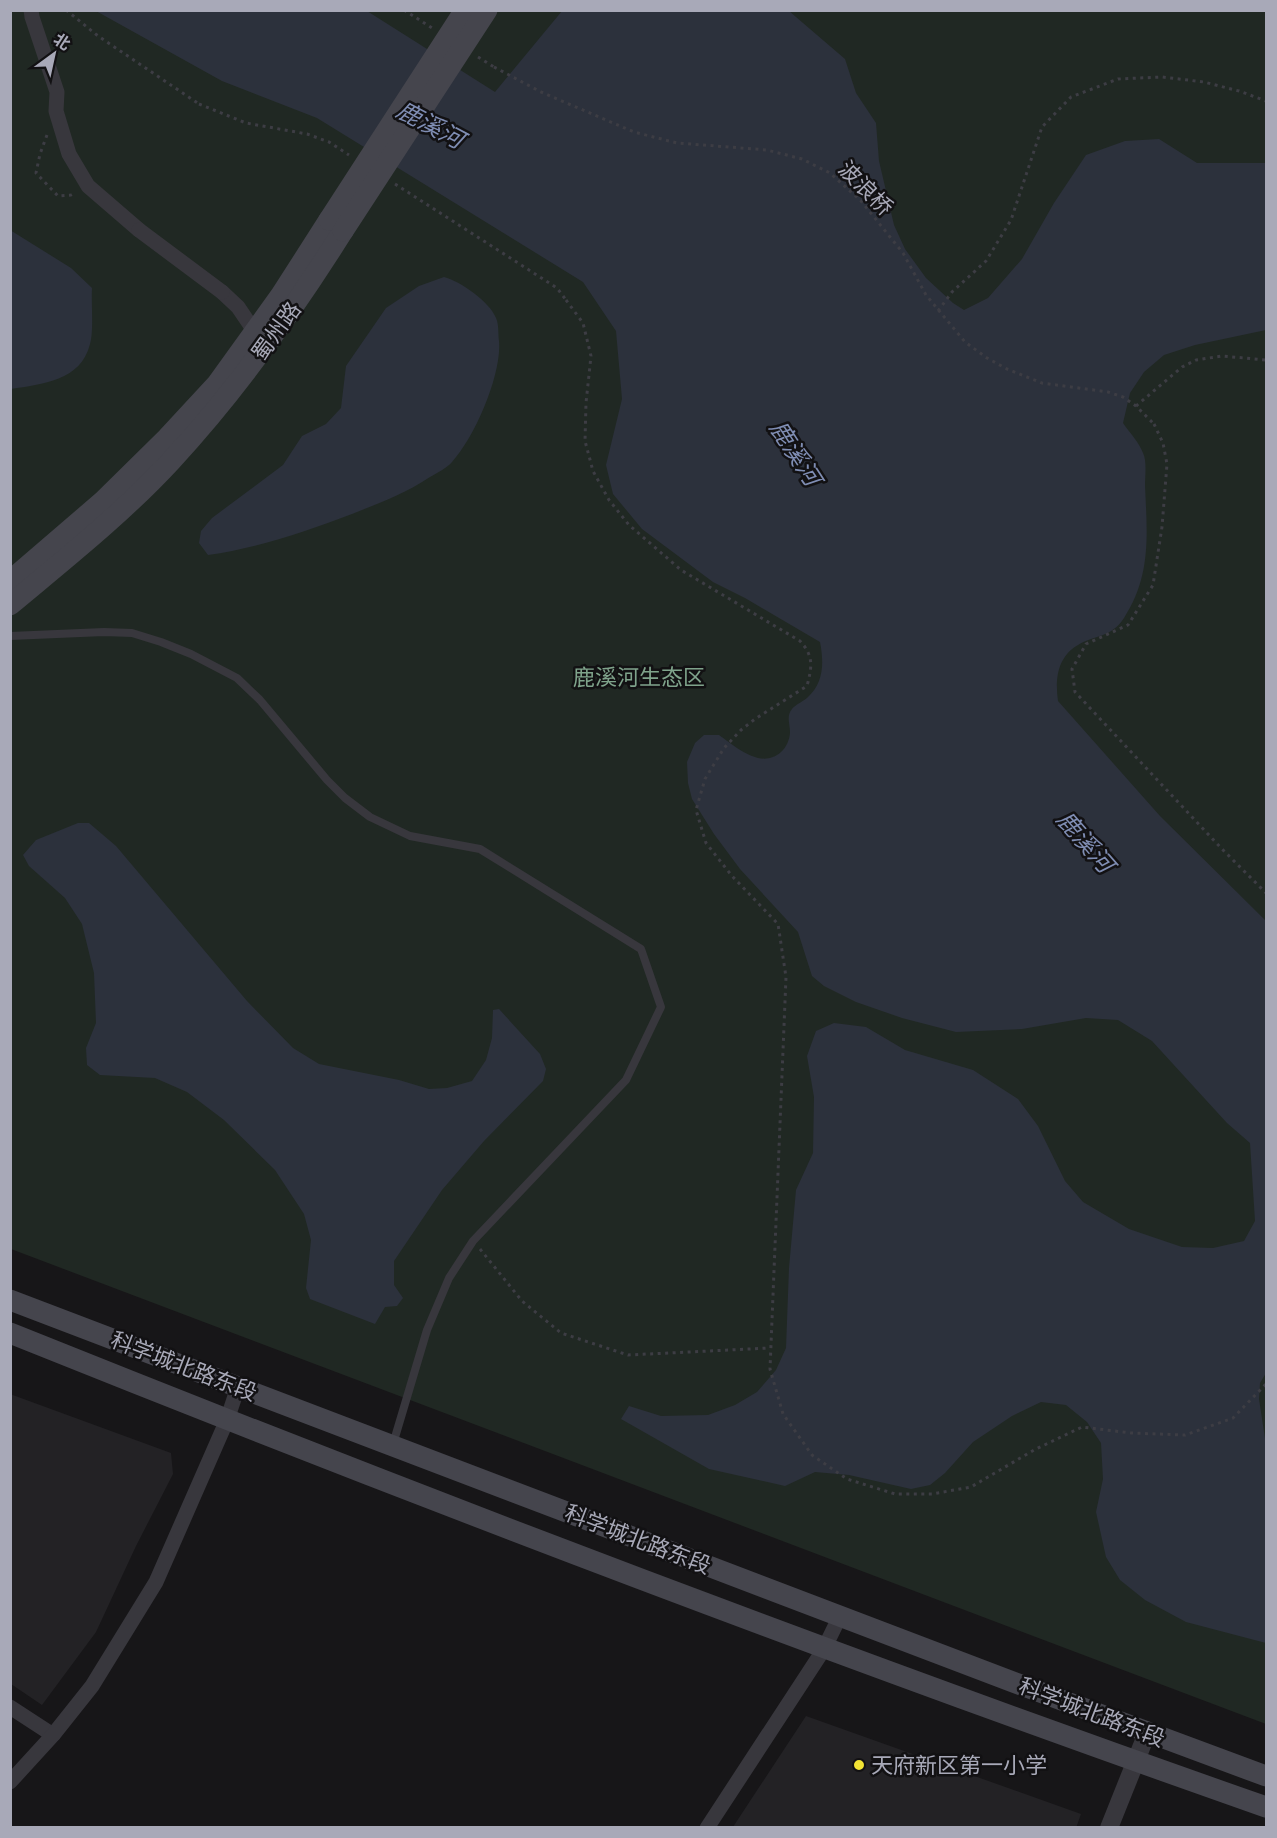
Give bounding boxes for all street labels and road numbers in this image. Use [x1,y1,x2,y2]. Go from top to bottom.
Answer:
street label: 波浪桥 [831,153,901,223]
street label: 蜀州路 [244,295,308,367]
street label: 科学城北路东段 [106,1323,262,1409]
street label: 科学城北路东段 [560,1496,716,1582]
street label: 科学城北路东段 [1014,1669,1170,1755]

